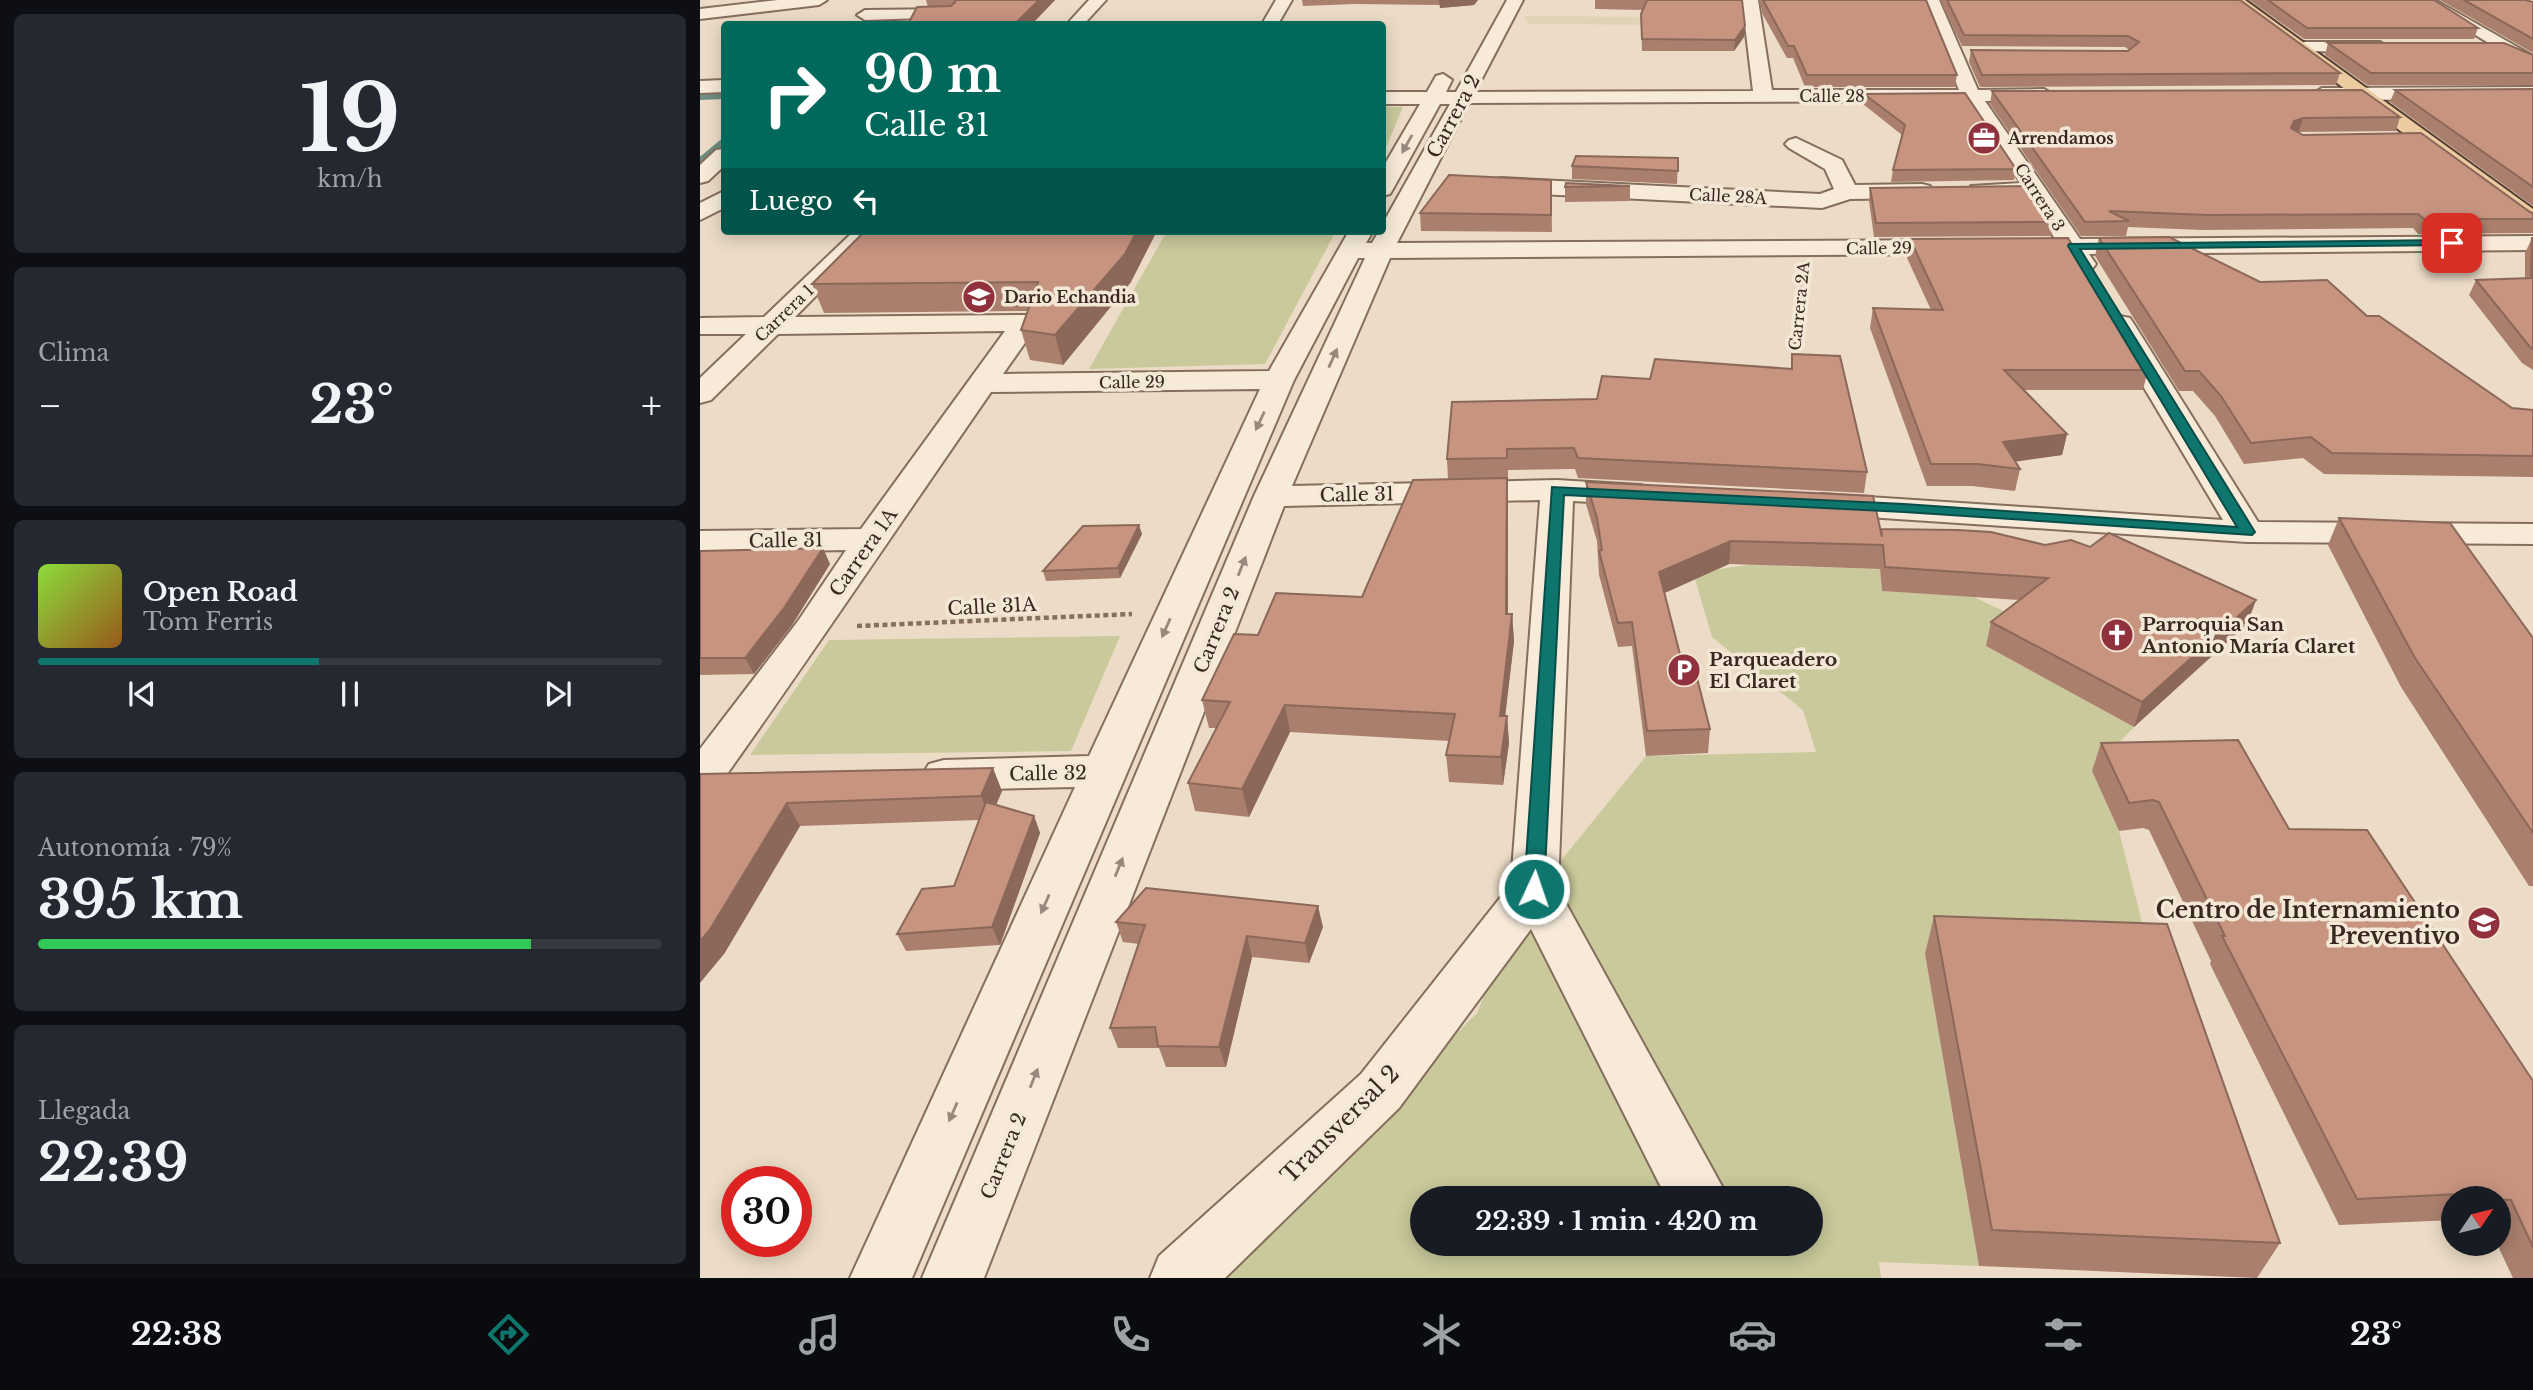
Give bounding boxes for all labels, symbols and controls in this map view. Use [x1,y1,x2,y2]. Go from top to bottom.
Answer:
text: 90 m [864,44,1001,105]
icon: right [749,49,840,140]
text: 19 [299,63,401,176]
street label: Carrera 2 [1422,71,1485,162]
street label: Calle 28 [1799,86,1865,106]
text: Calle 31 [864,105,990,145]
office icon: Arrendamos [1965,119,2003,157]
place label: Arrendamos [2007,128,2114,148]
one-way arrow [1401,135,1413,154]
street label: Carrera 3 [2011,159,2069,235]
text: km/h [317,165,383,193]
icon: left [847,182,885,220]
street label: Calle 28A [1689,184,1768,208]
text: Luego [749,185,833,217]
pin [2422,213,2482,273]
icon: arrive [2433,224,2471,262]
street label: Calle 29 [1846,237,1912,259]
street label: Carrera 2A [1784,260,1814,351]
school or university icon: Dario Echandia [960,278,998,316]
street label: Carrera 1 [750,280,818,346]
place label: Dario Echandia [1004,287,1136,307]
text: Clima [38,339,109,367]
one-way arrow [1328,347,1339,368]
street label: Calle 29 [1099,371,1165,393]
text: 23° [309,373,394,437]
text: − [38,382,62,429]
text: + [641,382,662,429]
one-way arrow [1255,411,1266,431]
street label: Calle 31 [1319,482,1395,507]
street label: Carrera 1A [825,503,902,601]
street label: Calle 31 [748,528,824,553]
one-way arrow [1237,555,1248,576]
text: Open Road [143,576,298,608]
street label: Carrera 2 [1189,584,1244,677]
street label: Calle 31A [947,593,1038,620]
text: Tom Ferris [143,608,273,636]
place label: Parroquia San Antonio María Claret [2141,613,2356,658]
church icon: Parroquia San Antonio María Claret [2098,616,2136,654]
one-way arrow [1160,618,1172,638]
place label: Parqueadero El Claret [1709,648,1837,693]
parking icon: Parqueadero El Claret [1665,651,1703,689]
icon: previous [123,675,161,713]
icon: pause [331,675,369,713]
icon: next [539,675,577,713]
street label: Calle 32 [1009,761,1087,786]
text: Autonomía · 79% [38,834,232,862]
position arrow [1497,852,1571,926]
one-way arrow [1113,857,1124,878]
text: 395 km [38,868,243,932]
one-way arrow [1039,893,1050,914]
place label: Centro de Internamiento Preventivo [2156,896,2460,950]
school or university icon: Centro de Internamiento Preventivo [2465,904,2503,942]
street label: Transversal 2 [1275,1059,1405,1189]
one-way arrow [1028,1068,1039,1089]
text: Llegada [38,1097,130,1125]
one-way arrow [948,1102,959,1123]
street label: Carrera 2 [976,1110,1031,1203]
text: 22:39 [38,1131,189,1195]
speed limit sign: 30 [721,1166,812,1257]
north arrow [2441,1186,2511,1256]
map controls [2441,1186,2511,1256]
text: 22:39 · 1 min · 420 m [1475,1205,1758,1237]
icon: directions [484,1310,533,1359]
icon: music [795,1310,844,1359]
icon: phone [1106,1310,1155,1359]
icon: climate [1417,1310,1466,1359]
icon: car [1728,1310,1777,1359]
icon: filters [2039,1310,2088,1359]
text: 22:38 [131,1314,222,1354]
text: 23° [2350,1314,2402,1354]

